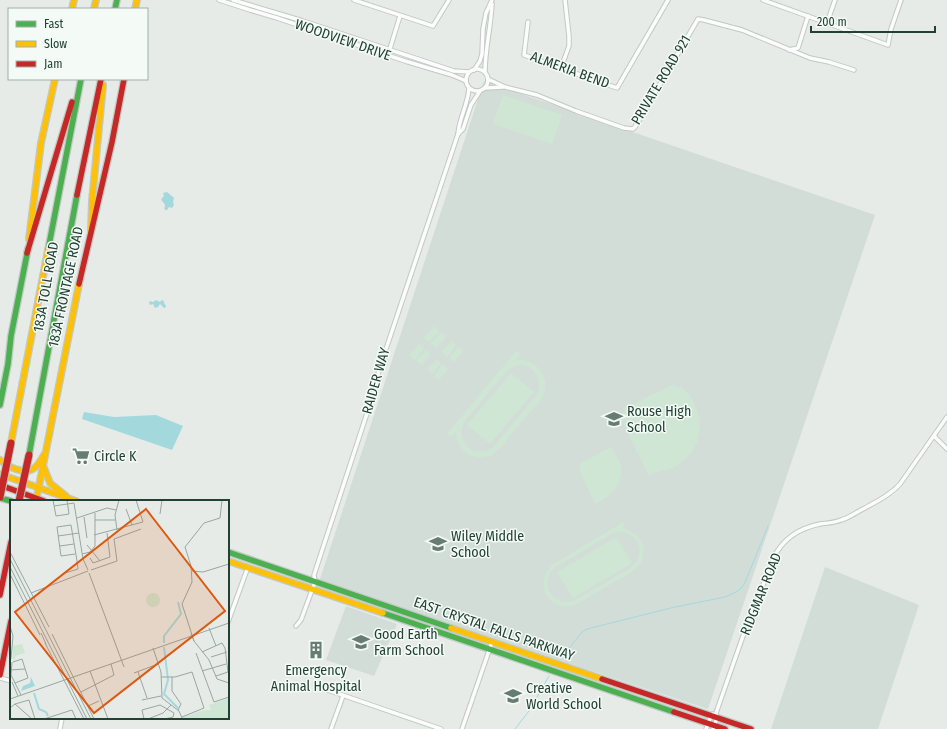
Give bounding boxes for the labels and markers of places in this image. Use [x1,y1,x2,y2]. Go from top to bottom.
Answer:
place label: Rouse High School [627,403,691,436]
school or university icon: Rouse High School [604,409,624,429]
supermarket icon: Circle K [71,446,91,466]
place label: Circle K [94,448,137,465]
place label: Wiley Middle School [451,528,524,561]
school or university icon: Wiley Middle School [428,534,448,554]
place label: Good Earth Farm School [374,626,444,659]
school or university icon: Good Earth Farm School [351,632,371,652]
building icon: Emergency Animal Hospital [306,640,326,660]
place label: Emergency Animal Hospital [271,662,362,695]
place label: Creative World School [526,680,602,713]
school or university icon: Creative World School [503,686,523,706]

